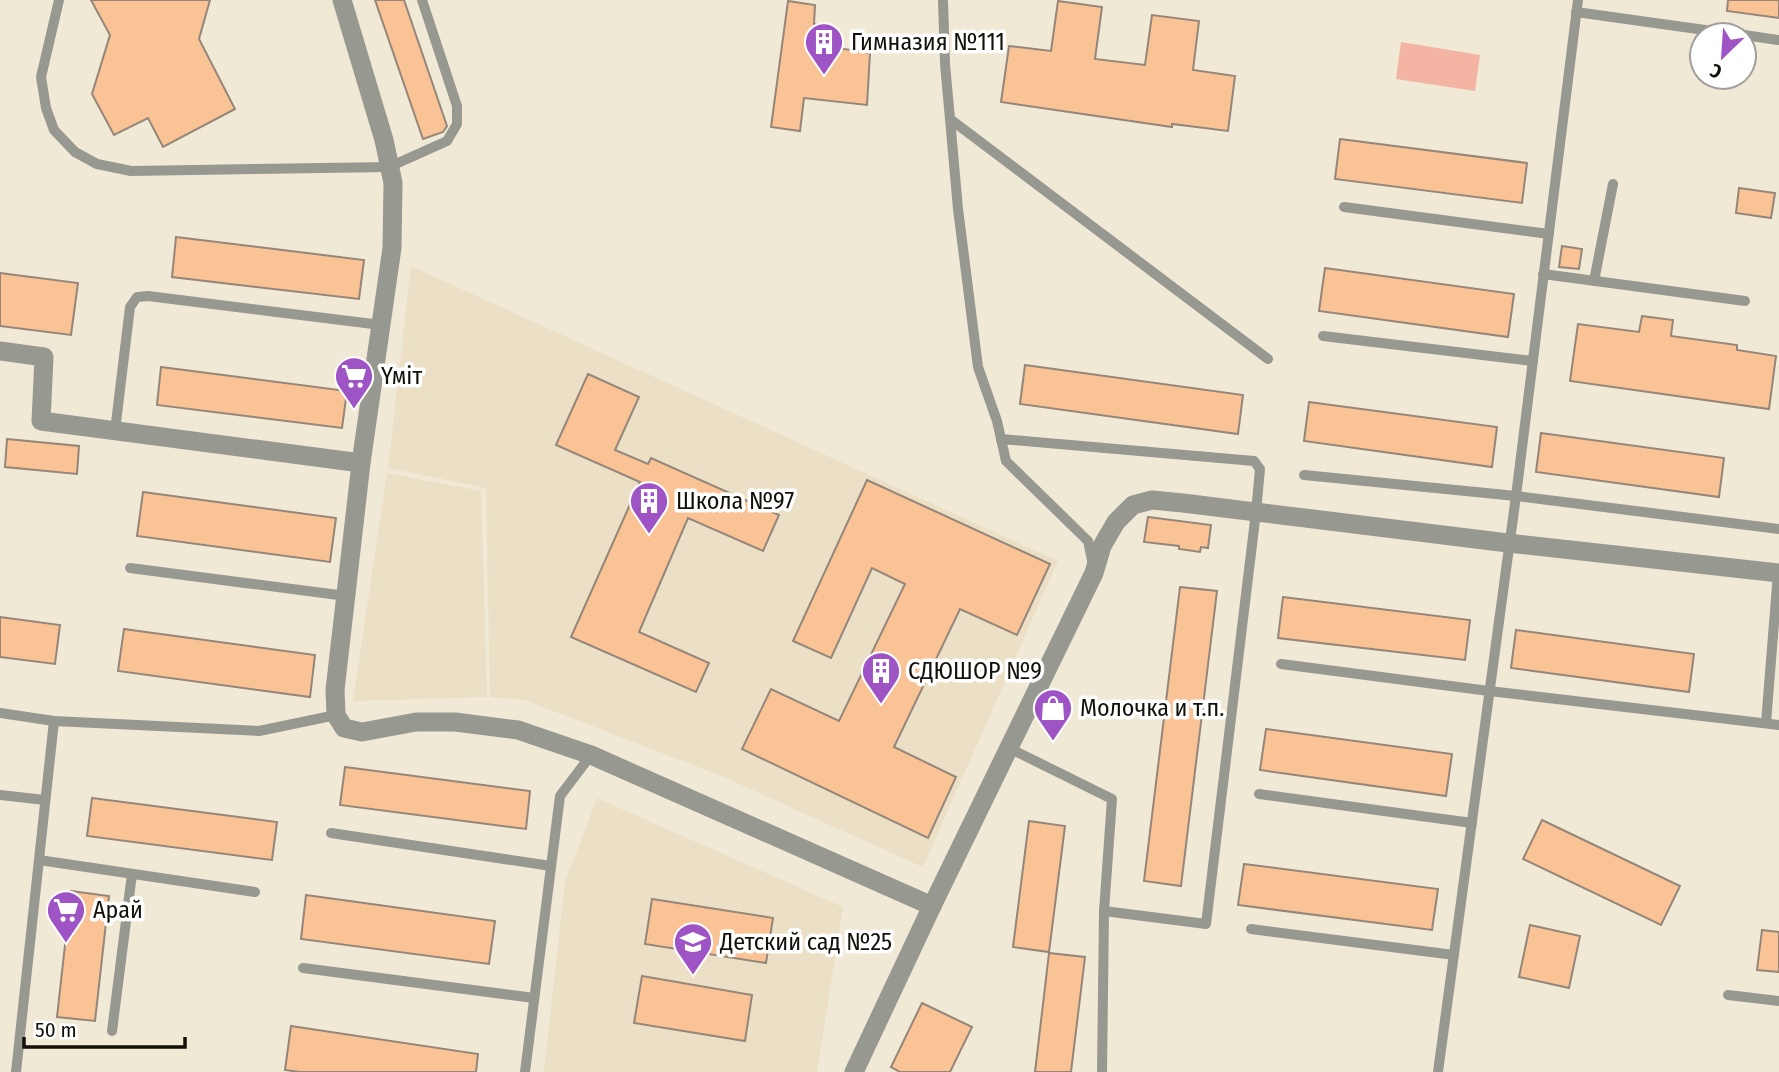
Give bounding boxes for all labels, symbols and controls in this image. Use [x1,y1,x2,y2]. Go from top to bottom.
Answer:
building icon: Гимназия №111 [803,21,845,76]
north arrow [1688,21,1758,91]
place label: Гимназия №111 [851,28,1005,56]
text: С [1707,58,1725,83]
supermarket icon: Үміт [333,355,375,410]
place label: Үміт [381,362,422,390]
building icon: Школа №97 [628,480,670,535]
place label: Школа №97 [676,487,794,515]
building icon: СДЮШОР №9 [860,650,902,705]
place label: СДЮШОР №9 [908,657,1042,685]
shop icon: Молочка и т.п. [1032,687,1074,742]
place label: Молочка и т.п. [1080,694,1224,722]
supermarket icon: Арай [45,889,87,944]
place label: Арай [93,896,143,924]
school or university icon: Детский сад №25 [672,921,714,976]
place label: Детский сад №25 [719,928,892,956]
scale bar [24,1006,186,1050]
text: 50 m [35,1017,77,1043]

